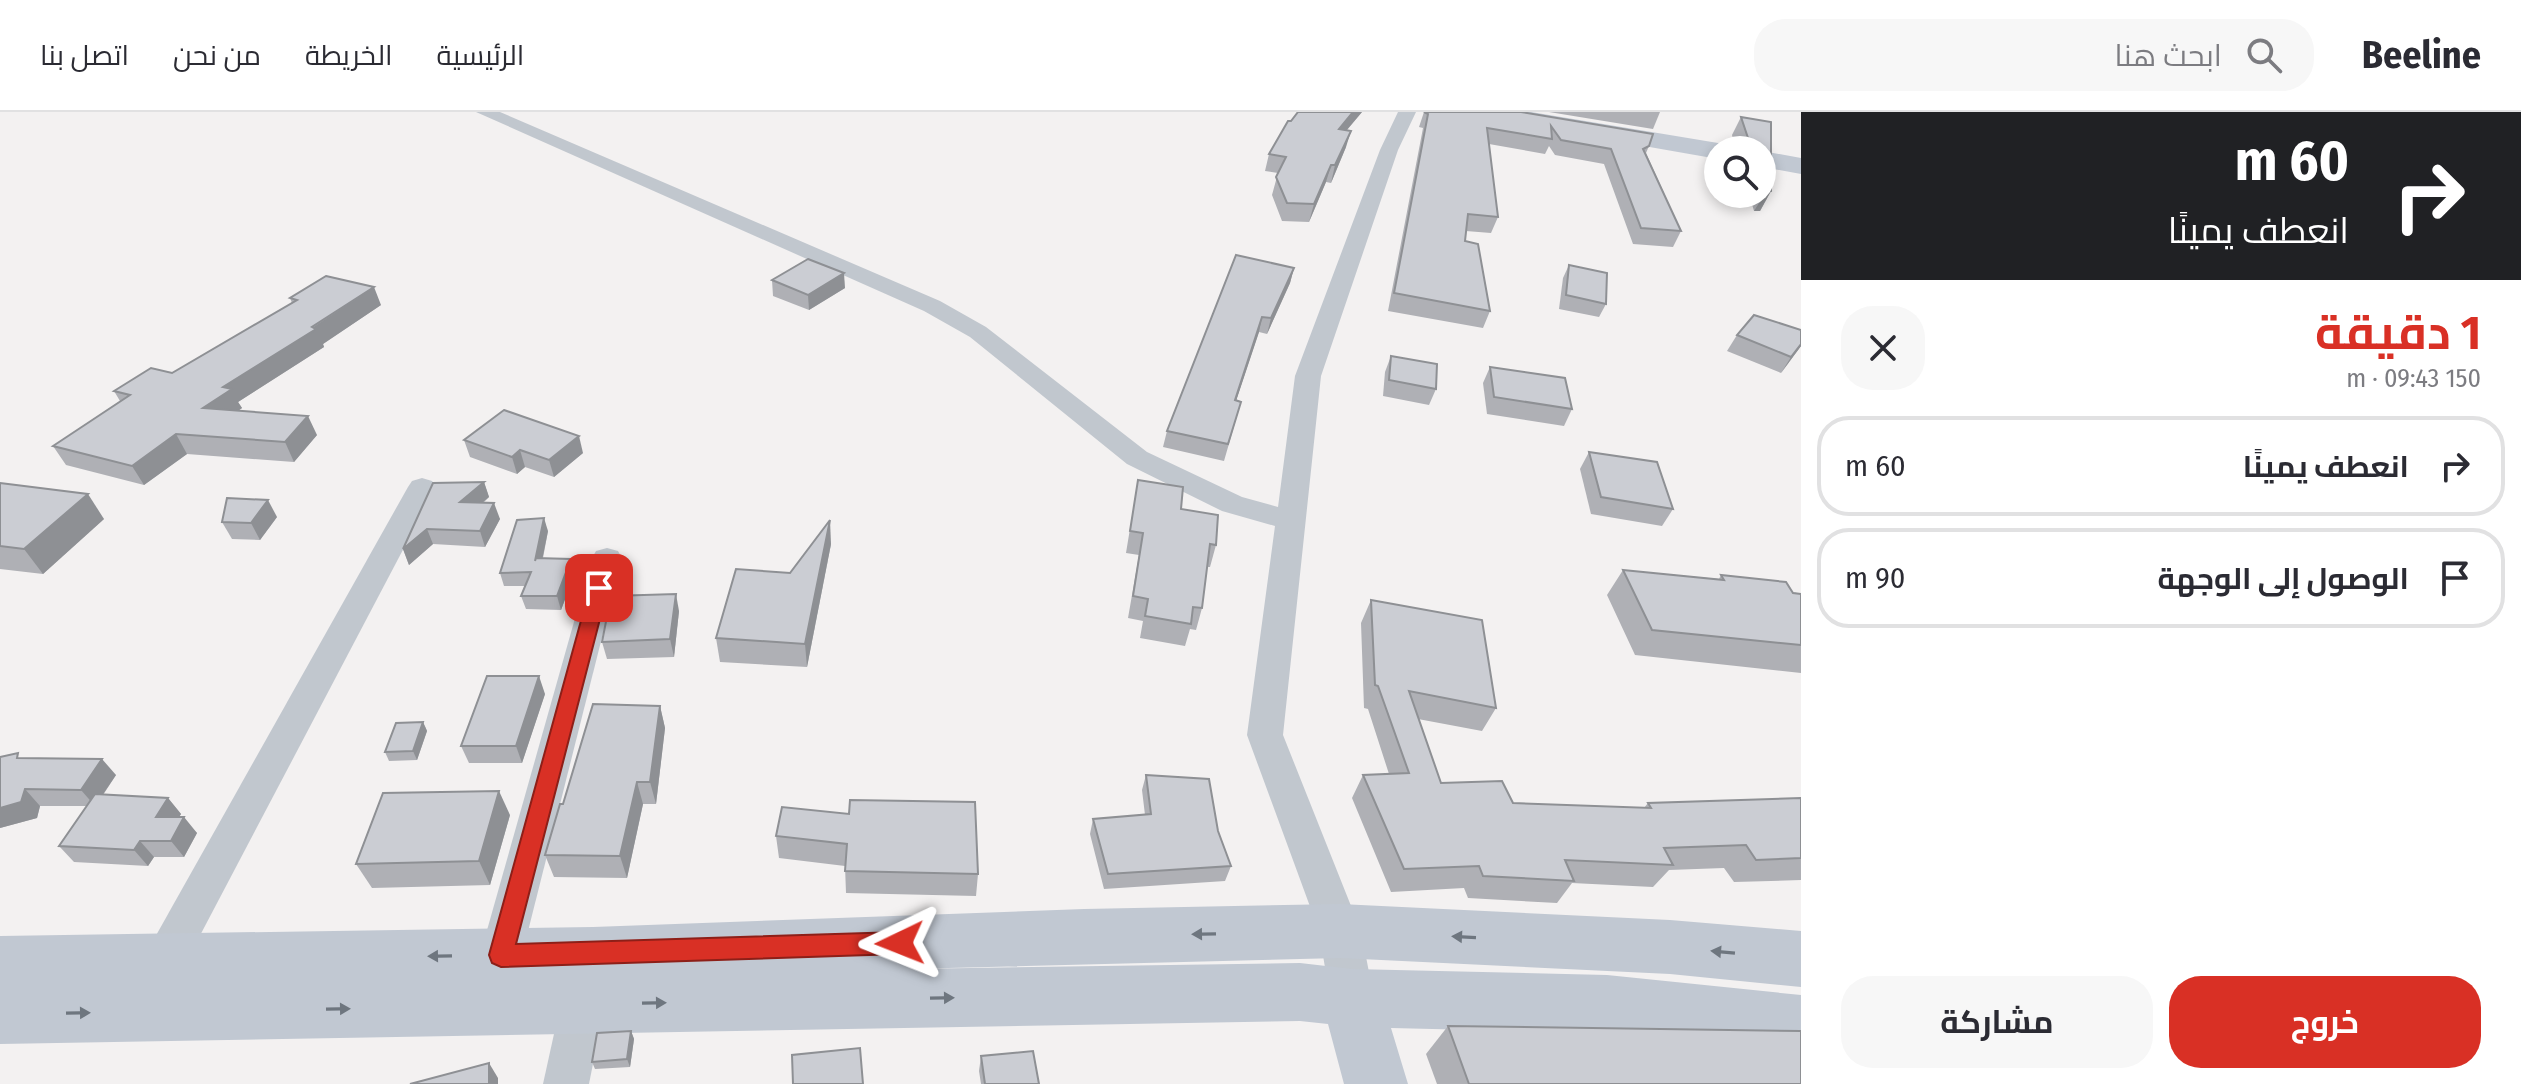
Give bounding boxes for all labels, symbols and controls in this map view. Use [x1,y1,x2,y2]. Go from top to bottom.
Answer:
search box [1754,19,2314,91]
text: Beeline [2362,32,2481,78]
icon: search [2242,33,2286,77]
text: ابحث هنا [2115,38,2222,74]
text: اتصل بنا [40,39,129,72]
text: من نحن [173,39,261,72]
text: الخريطة [305,39,392,72]
text: الرئيسية [436,39,524,72]
text: 60 m [2235,128,2349,195]
map controls [1704,136,1776,208]
button: search [1704,136,1776,208]
icon: right [2377,144,2481,248]
text: انعطف يمينًا [2168,209,2349,253]
text: 1 دقيقة [2315,304,2481,362]
button: close [1841,306,1925,390]
text: 150 m · 09:43 [2346,363,2481,394]
icon: right [2433,444,2477,488]
text: 60 m [1845,448,1906,484]
text: انعطف يمينًا [2243,449,2409,485]
pin [565,554,633,622]
icon: arrive [2433,556,2477,600]
text: 90 m [1845,560,1905,596]
text: الوصول إلى الوجهة [2158,561,2409,597]
icon: arrive [577,566,621,610]
position arrow [858,901,942,985]
one-way arrow [1191,928,1216,940]
one-way arrow [1451,931,1476,944]
one-way arrow [1710,945,1735,958]
one-way arrow [427,950,452,963]
button: مشاركة [1841,976,2153,1068]
button: خروج [2169,976,2481,1068]
one-way arrow [930,992,955,1004]
one-way arrow [642,997,667,1009]
one-way arrow [326,1002,351,1015]
one-way arrow [66,1007,91,1019]

